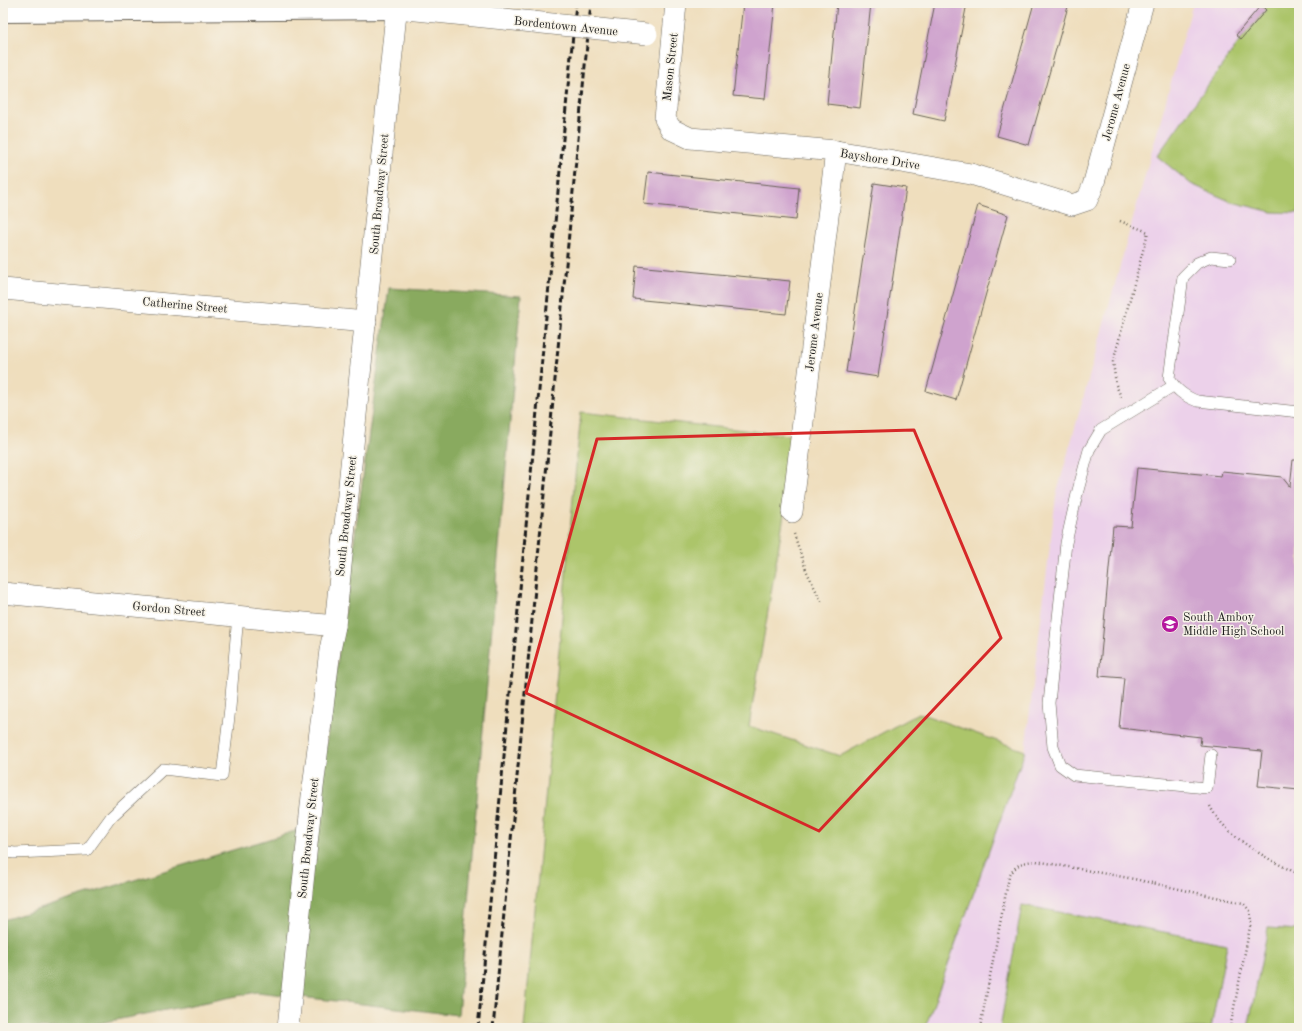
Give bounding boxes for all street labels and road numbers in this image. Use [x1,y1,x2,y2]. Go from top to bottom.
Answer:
street label: Bordentown Avenue [513,16,619,38]
street label: Mason Street [661,32,681,102]
street label: Jerome Avenue [1101,62,1133,142]
street label: South Broadway Street [369,133,391,255]
street label: Bayshore Drive [839,148,921,172]
street label: Jerome Avenue [804,292,826,372]
street label: Catherine Street [142,296,228,316]
street label: South Broadway Street [335,455,359,577]
street label: Gordon Street [132,601,206,619]
street label: South Broadway Street [297,777,321,899]

